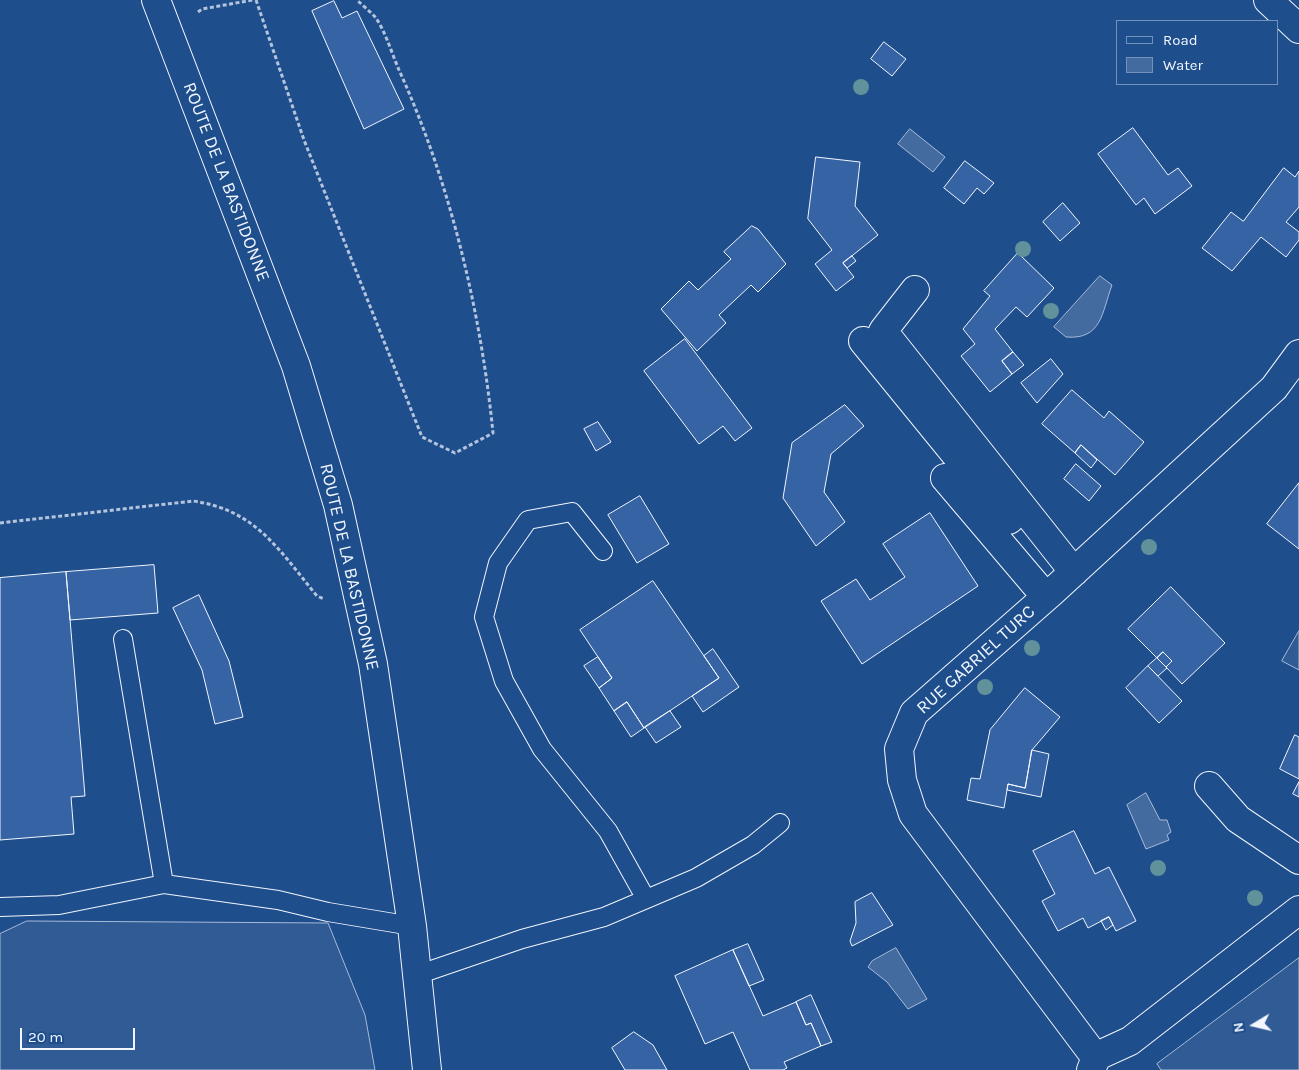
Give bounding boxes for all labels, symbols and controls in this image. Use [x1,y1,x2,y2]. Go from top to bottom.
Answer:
legend [1116,20,1279,85]
text: Road [1163,31,1198,49]
text: Water [1163,56,1203,74]
street label: ROUTE DE LA BASTIDONNE [178,79,274,285]
street label: ROUTE DE LA BASTIDONNE [315,461,383,673]
street label: RUE GABRIEL TURC [912,601,1040,719]
north arrow [1229,1000,1279,1050]
scale bar [22,1018,138,1050]
text: N [1230,1021,1248,1034]
text: 20 m [28,1028,63,1046]

